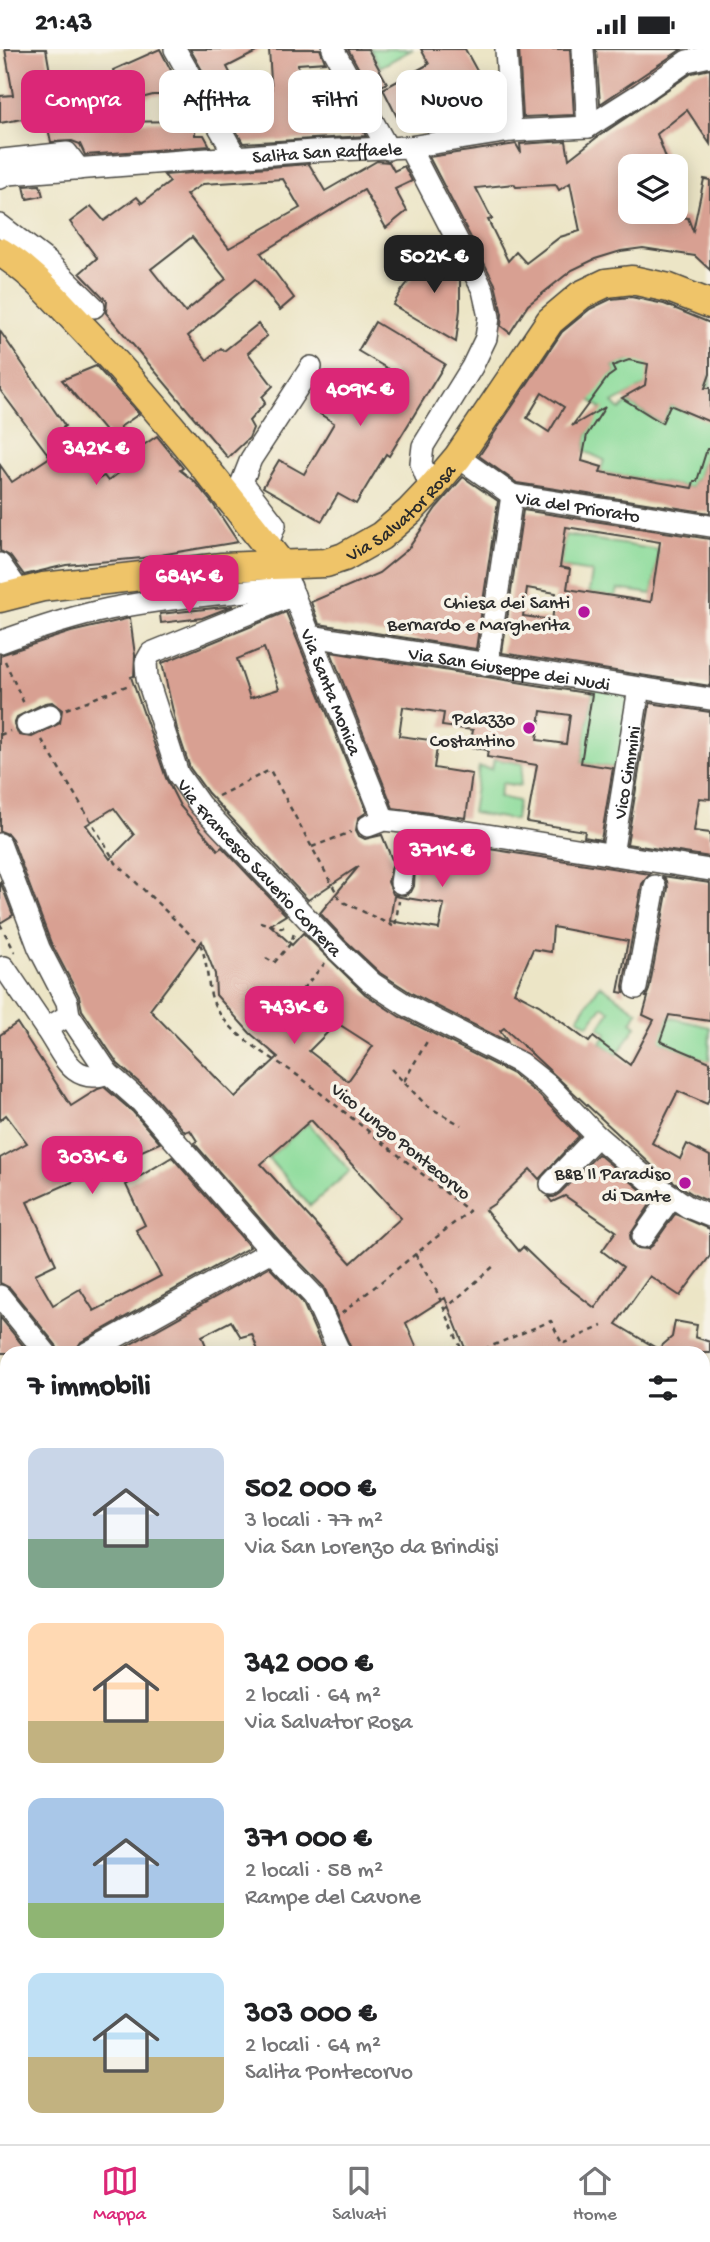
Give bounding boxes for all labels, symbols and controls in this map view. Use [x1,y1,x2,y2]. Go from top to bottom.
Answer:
text: 21:43 [35,9,92,40]
chip: Compra [21,70,145,133]
chip: Affitta [159,70,274,133]
chip: Filtri [288,70,382,133]
chip: Nuovo [396,70,507,133]
street label: Salita San Raffaele [252,139,403,171]
map controls [618,154,688,224]
button: layers [618,154,688,224]
pin: 502K € [377,236,491,295]
text: 502K € [400,244,468,271]
pin: 409K € [303,369,417,428]
text: 409K € [326,377,394,404]
pin: 342K € [39,427,153,487]
text: 342K € [63,436,129,463]
street label: Via Salvator Rosa [342,459,463,569]
street label: Via del Priorato [513,488,642,530]
pin: 684K € [132,555,246,615]
text: 684K € [156,564,222,591]
place label: Chiesa dei Santi Bernardo e Margherita [386,593,571,638]
marker: Chiesa dei Santi Bernardo e Margherita [576,604,592,620]
street label: Via Santa Monica [293,625,365,761]
street label: Via San Giuseppe dei Nudi [406,643,611,698]
place label: Palazzo Costantino [430,709,515,754]
marker: Palazzo Costantino [521,720,537,736]
street label: Vico Cimmini [610,724,648,822]
street label: Via Francesco Saverio Correra [170,775,346,964]
pin: 371K € [385,829,499,889]
text: 371K € [410,838,475,865]
pin: 743K € [237,986,351,1046]
text: 743K € [261,995,327,1022]
street label: Vico Lungo Pontecorvo [324,1078,475,1206]
pin: 303K € [35,1137,149,1196]
text: 303K € [58,1145,126,1172]
place label: B&B Il Paradiso di Dante [554,1164,671,1209]
marker: B&B Il Paradiso di Dante [677,1175,693,1191]
icon: filters [644,1369,682,1407]
text: 7 immobili [28,1371,151,1406]
text: 502 000 € [245,1473,376,1508]
icon: home [84,1476,168,1560]
text: 3 locali · 77 m² [245,1508,383,1535]
text: Via San Lorenzo da Brindisi [245,1535,499,1562]
text: 342 000 € [245,1648,373,1683]
icon: home [84,1651,168,1735]
text: 2 locali · 64 m² [245,1683,381,1710]
text: Via Salvator Rosa [245,1710,413,1737]
text: 371 000 € [245,1823,371,1858]
icon: home [84,1826,168,1910]
text: 2 locali · 58 m² [245,1858,383,1885]
text: Rampe del Cavone [245,1885,421,1912]
text: 303 000 € [245,1998,376,2033]
icon: home [84,2001,168,2085]
text: 2 locali · 64 m² [245,2033,381,2060]
text: Salita Pontecorvo [245,2060,413,2087]
tab: Mappa [93,2162,146,2227]
tab: Salvati [332,2162,387,2227]
tab: Home [573,2162,617,2227]

